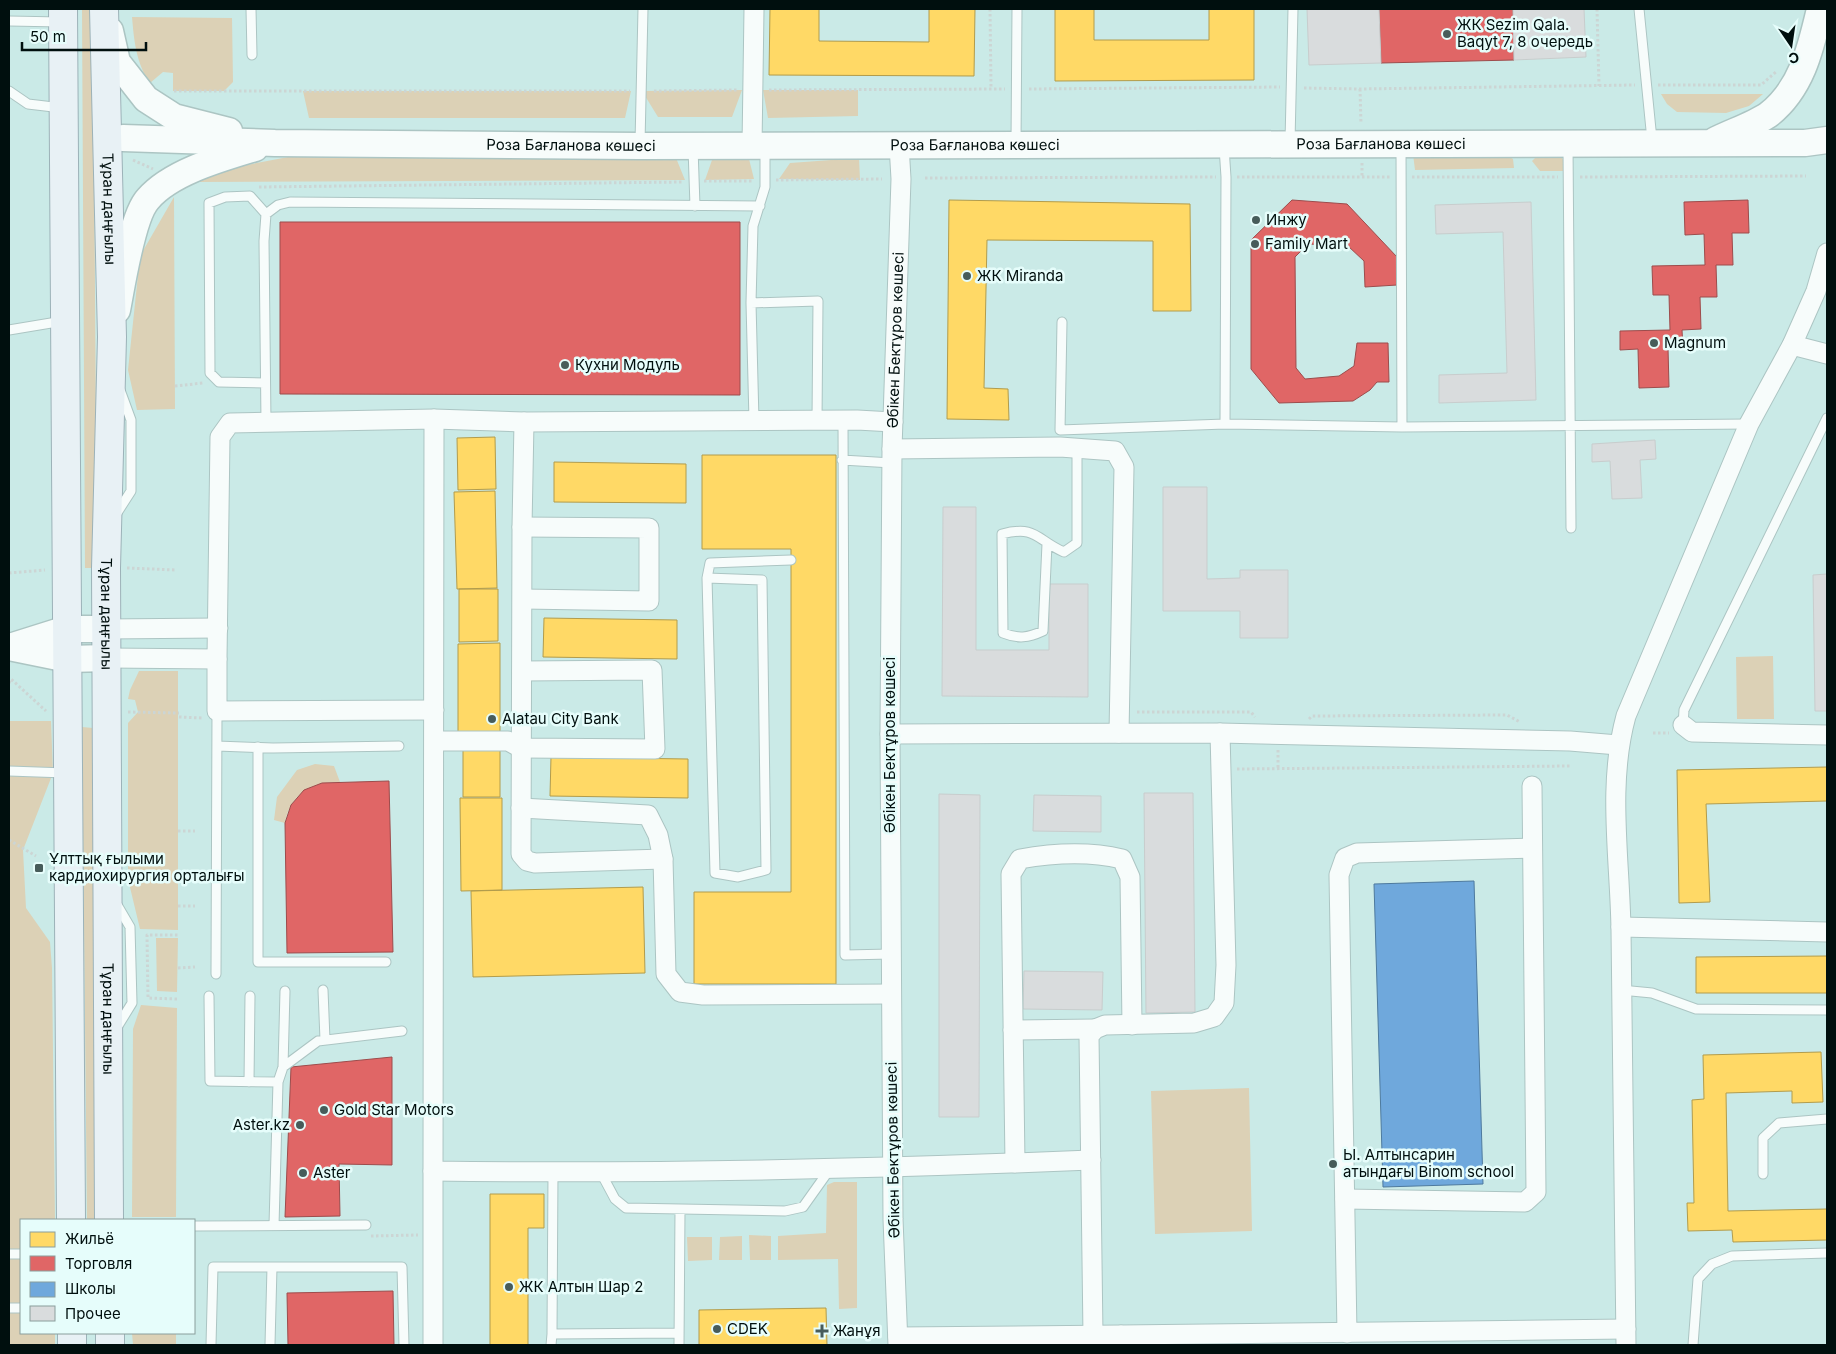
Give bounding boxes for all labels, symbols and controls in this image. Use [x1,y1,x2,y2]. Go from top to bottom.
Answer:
place label: ЖК Sezim Qala. Baqyt 7, 8 очередь [1457,15,1593,51]
scale bar [22,20,146,52]
north arrow [1766,20,1816,70]
text: 50 m [30,27,66,46]
marker: ЖК Sezim Qala. Baqyt 7, 8 очередь [1441,28,1453,40]
text: С [1787,49,1801,68]
street label: Роза Бағланова көшесі [1296,134,1466,153]
street label: Роза Бағланова көшесі [486,135,656,155]
street label: Роза Бағланова көшесі [890,135,1060,154]
street label: Тұран даңғылы [99,153,120,265]
place label: Инжу [1266,210,1307,229]
marker: Инжу [1250,214,1262,226]
place label: Family Mart [1265,234,1348,253]
marker: Family Mart [1249,238,1261,250]
street label: Әбікен Бектұров көшесі [883,252,908,429]
place label: ЖК Miranda [977,266,1063,285]
marker: ЖК Miranda [961,270,973,282]
place label: Magnum [1664,333,1726,352]
marker: Magnum [1648,337,1660,349]
place label: Кухни Модуль [575,355,680,374]
marker: Кухни Модуль [559,359,571,371]
street label: Тұран даңғылы [97,558,116,670]
street label: Әбікен Бектұров көшесі [880,657,899,833]
place label: Alatau City Bank [502,709,619,728]
marker: Alatau City Bank [486,713,498,725]
place label: Ұлттық ғылыми кардиохирургия орталығы [49,849,245,885]
marker: Ұлттық ғылыми кардиохирургия орталығы [33,862,45,874]
street label: Тұран даңғылы [99,963,118,1075]
street label: Әбікен Бектұров көшесі [881,1062,904,1238]
place label: Gold Star Motors [334,1100,454,1119]
marker: Gold Star Motors [318,1104,330,1116]
place label: Aster.kz [233,1115,290,1134]
marker: Aster.kz [294,1119,306,1131]
place label: Ы. Алтынсарин атындағы Binom school [1343,1145,1514,1181]
marker: Ы. Алтынсарин атындағы Binom school [1327,1158,1339,1170]
place label: Aster [313,1163,351,1182]
marker: Aster [297,1167,309,1179]
legend [20,1219,195,1334]
text: Жильё [65,1229,114,1248]
text: Торговля [65,1254,132,1273]
place label: ЖК Алтын Шар 2 [519,1277,643,1296]
text: Школы [65,1279,116,1298]
marker: ЖК Алтын Шар 2 [503,1281,515,1293]
text: Прочее [65,1304,121,1323]
place label: CDEK [727,1319,768,1338]
place label: Жанұя [833,1321,881,1340]
marker: CDEK [711,1323,723,1335]
marker: Жанұя [815,1324,829,1338]

